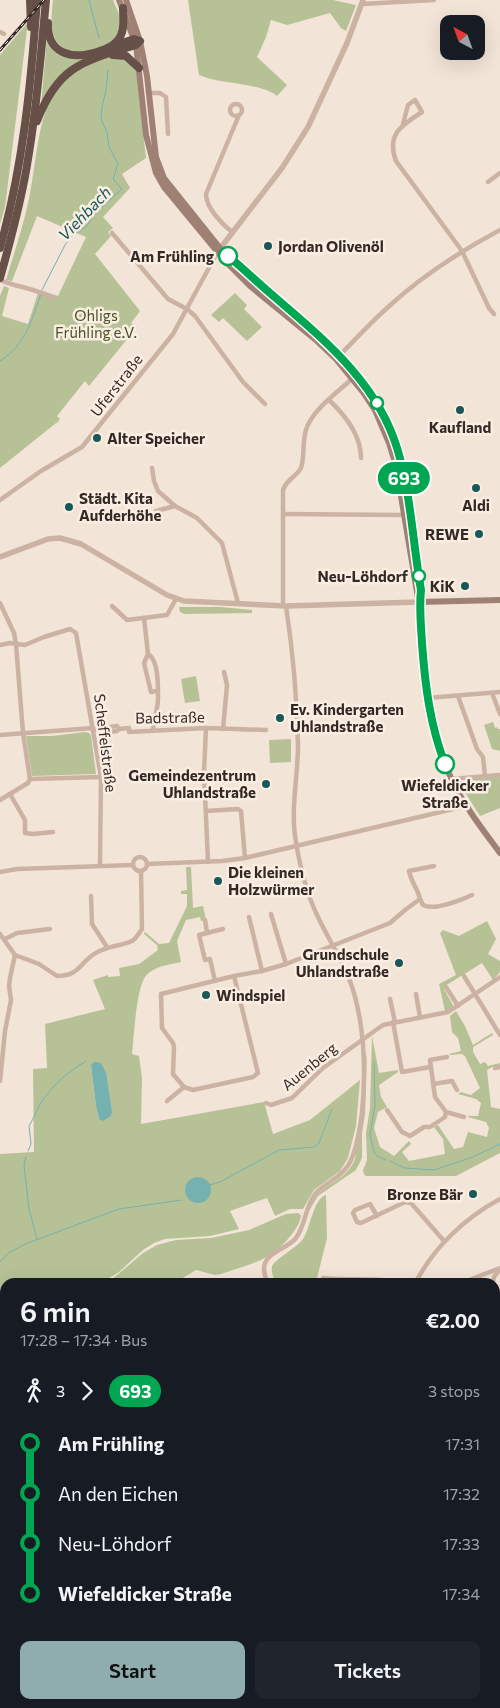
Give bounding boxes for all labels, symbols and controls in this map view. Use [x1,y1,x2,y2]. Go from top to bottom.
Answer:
north arrow [440,15,485,60]
map controls [440,15,485,60]
water label: Viehbach [54,182,114,244]
place label: Jordan Olivenöl [278,237,384,255]
marker: Jordan Olivenöl [262,240,274,252]
marker: Am Frühling [218,246,238,266]
place label: Am Frühling [130,247,214,265]
park label: Ohligs Frühling e.V. [55,306,137,341]
street label: Uferstraße [86,350,146,420]
unlabelled marker [370,396,384,410]
marker: Kaufland [454,404,466,416]
place label: Kaufland [429,418,491,436]
place label: Alter Speicher [107,429,205,447]
marker: Alter Speicher [91,432,103,444]
line badge: 693 [375,462,433,494]
text: 693 [388,467,420,489]
marker: Aldi [470,482,482,494]
place label: Städt. Kita Aufderhöhe [79,489,161,524]
place label: Aldi [462,496,490,514]
marker: Städt. Kita Aufderhöhe [63,501,75,513]
place label: REWE [425,525,469,543]
marker: REWE [473,528,485,540]
place label: Neu-Löhdorf [317,567,409,585]
marker: Neu-Löhdorf [412,569,426,583]
place label: KiK [430,577,456,595]
marker: KiK [459,580,471,592]
street label: Scheffelstraße [91,693,121,793]
place label: Ev. Kindergarten Uhlandstraße [290,700,404,735]
street label: Badstraße [135,707,205,727]
marker: Ev. Kindergarten Uhlandstraße [274,712,286,724]
marker: Wiefeldicker Straße [435,754,455,774]
place label: Gemeindezentrum Uhlandstraße [128,766,256,801]
place label: Wiefeldicker Straße [401,776,489,811]
marker: Gemeindezentrum Uhlandstraße [260,778,272,790]
place label: Die kleinen Holzwürmer [228,863,314,898]
marker: Die kleinen Holzwürmer [212,875,224,887]
place label: Grundschule Uhlandstraße [296,945,389,980]
marker: Grundschule Uhlandstraße [393,957,405,969]
place label: Windspiel [216,986,285,1004]
marker: Windspiel [200,989,212,1001]
street label: Auenberg [278,1038,340,1094]
place label: Bronze Bär [387,1185,463,1203]
marker: Bronze Bär [467,1188,479,1200]
text: 6 min [20,1294,91,1328]
text: €2.00 [426,1309,480,1332]
text: 17:28 – 17:34 · Bus [20,1330,147,1349]
icon: walk [20,1377,48,1405]
icon: forward [73,1377,101,1405]
text: 693 [119,1380,151,1402]
text: 3 [56,1381,65,1400]
text: 3 stops [428,1381,480,1400]
text: Am Frühling [58,1432,164,1455]
text: 17:31 [445,1434,480,1453]
text: An den Eichen [58,1482,179,1505]
text: 17:32 [443,1484,480,1503]
text: Neu-Löhdorf [58,1532,172,1555]
text: 17:33 [443,1534,480,1553]
text: Wiefeldicker Straße [58,1582,232,1605]
text: 17:34 [442,1584,480,1603]
button: Start [20,1641,245,1699]
button: Tickets [255,1641,480,1699]

